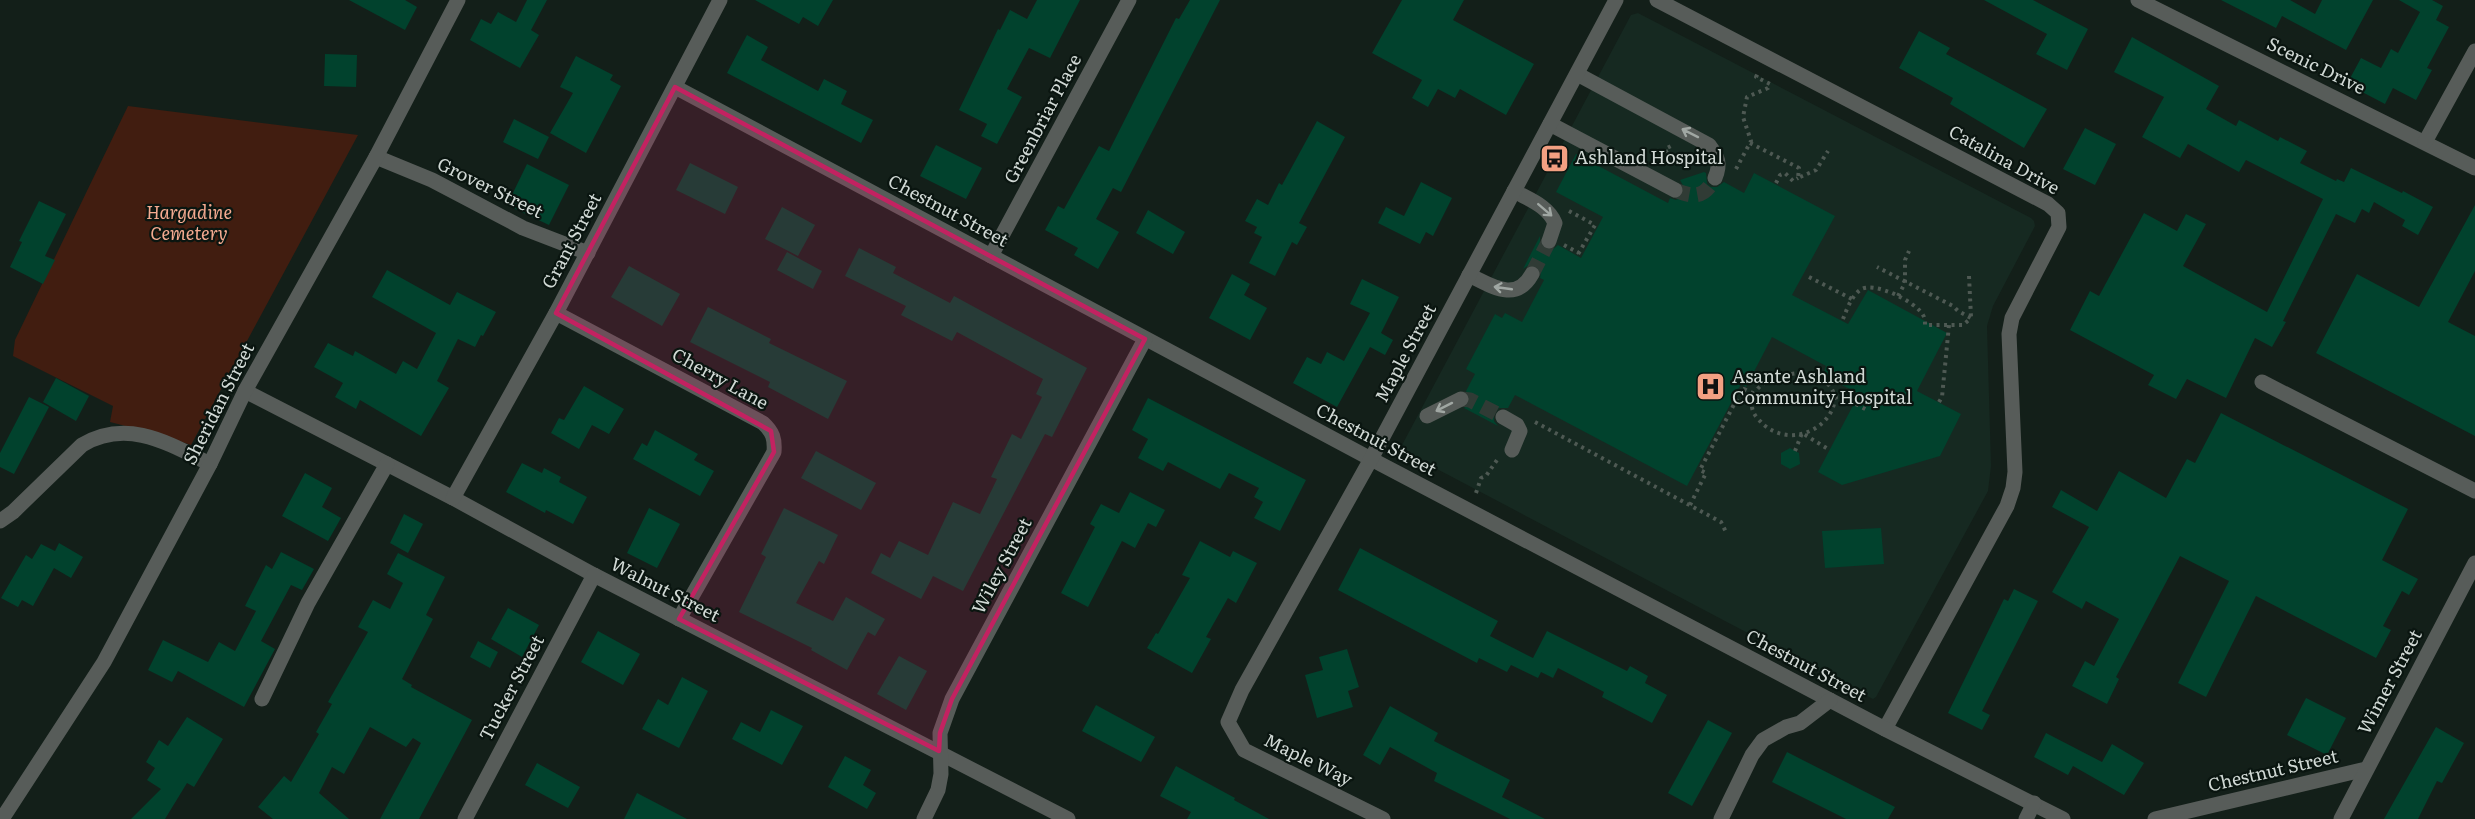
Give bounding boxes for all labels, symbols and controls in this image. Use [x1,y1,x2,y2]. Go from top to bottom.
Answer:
street label: Scenic Drive [2263,29,2370,100]
street label: Greenbriar Place [996,49,1087,188]
street label: Catalina Drive [1944,117,2065,200]
one-way arrow [1682,127,1700,139]
bus stop icon: Ashland Hospital [1538,142,1570,174]
place label: Ashland Hospital [1575,143,1723,170]
street label: Grover Street [433,149,549,224]
street label: Chestnut Street [884,167,1014,253]
street label: Grant Street [534,187,608,293]
park label: Hargadine Cemetery [146,198,232,246]
one-way arrow [1537,203,1552,217]
one-way arrow [1494,283,1513,294]
street label: Maple Street [1367,297,1442,406]
street label: Sheridan Street [175,337,260,469]
street label: Cherry Lane [668,340,774,415]
place label: Asante Ashland Community Hospital [1732,362,1912,410]
hospital icon: Asante Ashland Community Hospital [1695,371,1727,403]
street label: Chestnut Street [1312,396,1442,482]
one-way arrow [1436,401,1453,413]
street label: Wiley Street [964,512,1038,618]
street label: Walnut Street [606,549,726,628]
street label: Chestnut Street [1742,622,1872,708]
street label: Wimer Street [2350,623,2428,739]
street label: Tucker Street [471,629,550,745]
street label: Maple Way [1260,726,1358,792]
street label: Chestnut Street [2205,741,2341,798]

